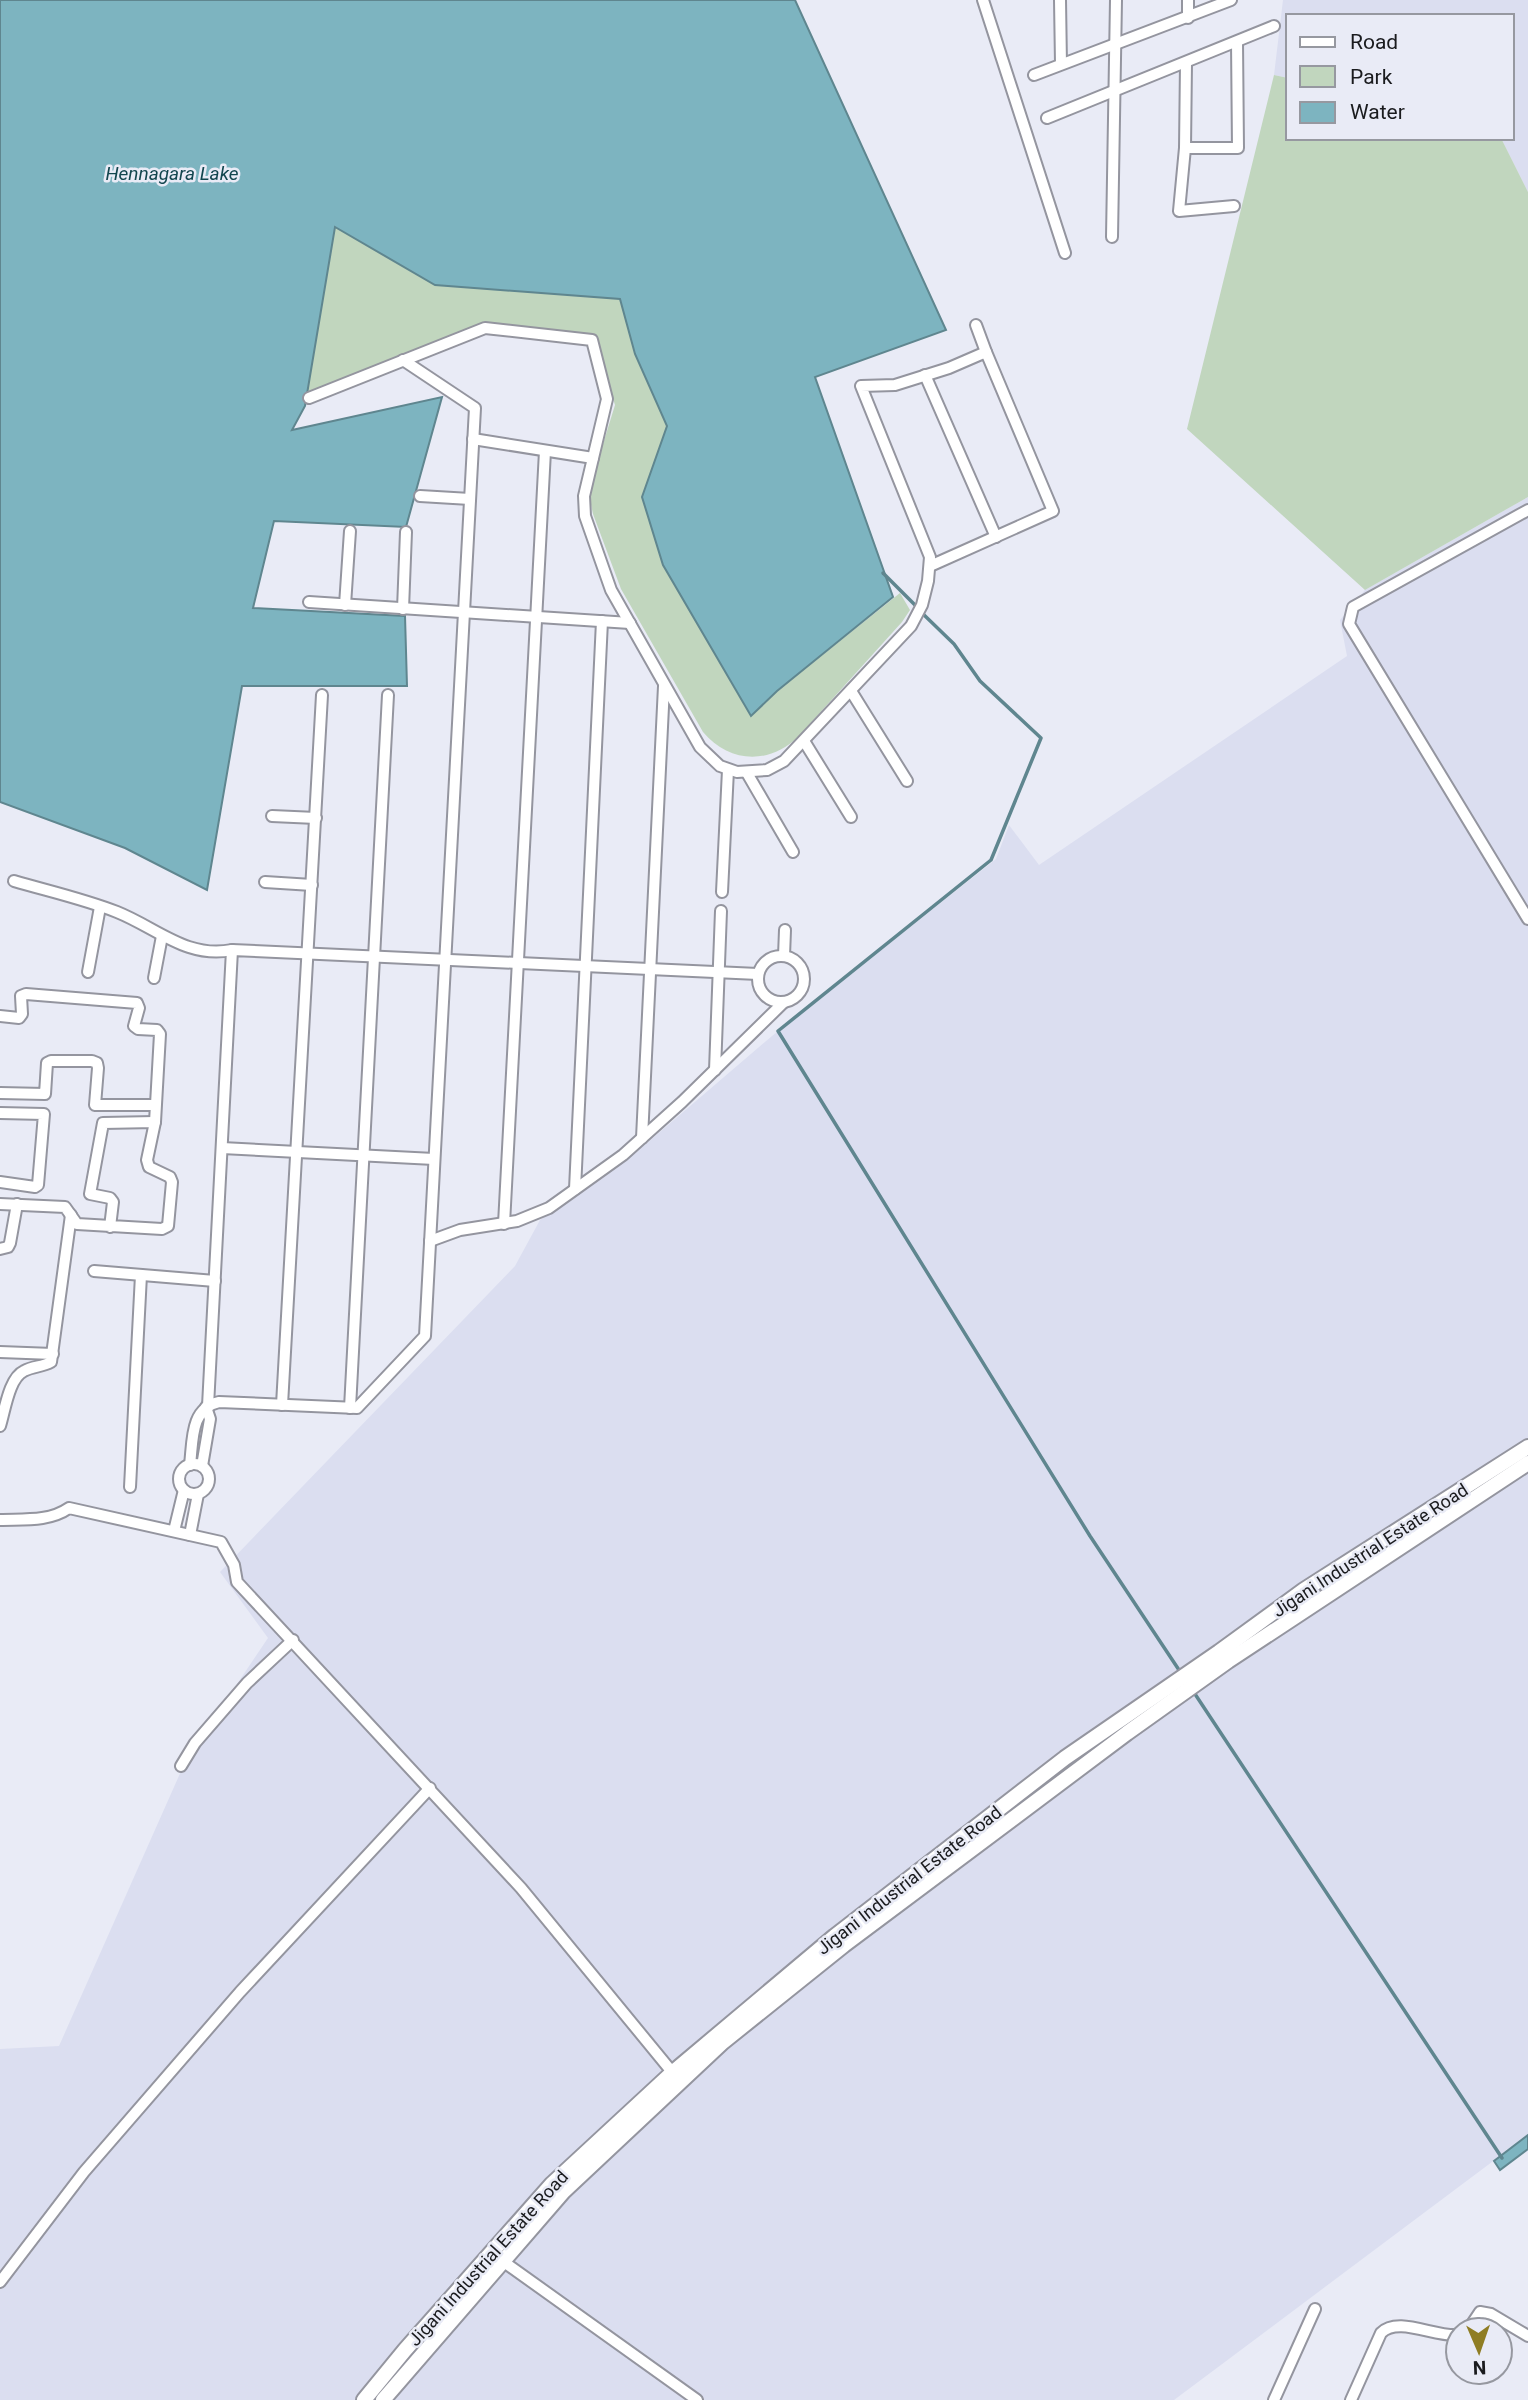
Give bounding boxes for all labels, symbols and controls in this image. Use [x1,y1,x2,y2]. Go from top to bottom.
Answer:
legend [1286,14,1514,140]
text: Road [1350,30,1398,54]
text: Park [1350,65,1393,89]
text: Water [1350,100,1405,124]
water label: Hennagara Lake [105,162,239,185]
street label: Jigani Industrial Estate Road [1268,1479,1472,1621]
street label: Jigani Industrial Estate Road [812,1801,1006,1959]
street label: Jigani Industrial Estate Road [404,2166,572,2350]
north arrow [1444,2316,1514,2386]
text: N [1472,2356,1487,2379]

